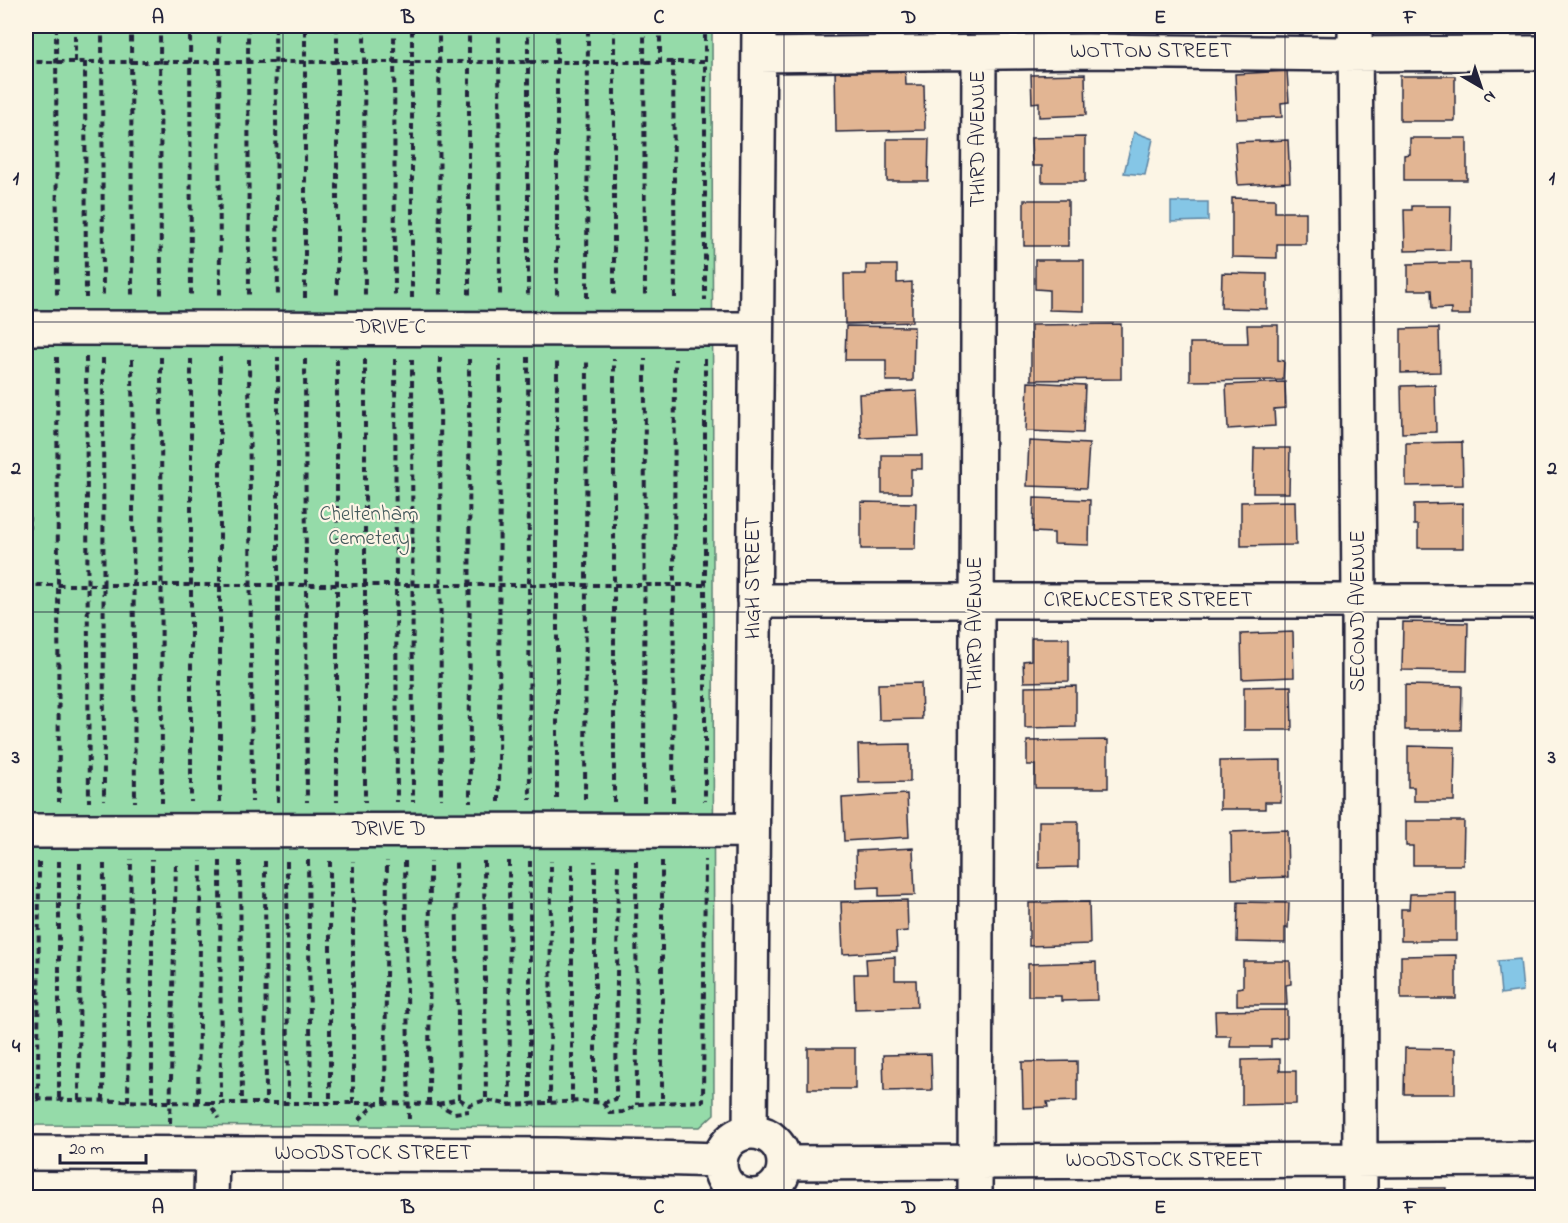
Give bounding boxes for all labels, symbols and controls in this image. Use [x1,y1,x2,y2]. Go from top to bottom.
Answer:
text: A [152,4,164,33]
text: B [400,4,415,33]
text: C [654,4,665,33]
text: D [901,4,916,33]
text: E [1154,4,1166,33]
text: F [1403,4,1417,33]
street label: WOTTON STREET [1070,37,1232,67]
north arrow [1451,57,1511,117]
street label: THIRD AVENUE [964,70,994,208]
text: N [1477,84,1501,110]
text: 1 [13,165,20,194]
text: 1 [1549,165,1556,194]
street label: DRIVE C [355,313,426,343]
text: 2 [10,455,21,484]
text: 2 [1546,455,1557,484]
park label: Cheltenham Cemetery [320,500,418,556]
street label: HIGH STREET [739,517,769,639]
street label: SECOND AVENUE [1344,530,1374,692]
street label: THIRD AVENUE [961,556,991,694]
street label: CIRENCESTER STREET [1044,586,1252,616]
text: 3 [11,744,20,773]
text: 3 [1547,744,1556,773]
street label: DRIVE D [351,815,426,845]
text: 4 [12,1033,21,1062]
text: 4 [1548,1033,1557,1062]
scale bar [60,1127,146,1165]
text: 20 m [69,1137,104,1163]
street label: WOODSTOCK STREET [274,1139,472,1169]
street label: WOODSTOCK STREET [1065,1146,1263,1176]
text: A [152,1194,164,1223]
text: B [400,1194,415,1223]
text: C [654,1194,665,1223]
text: D [901,1194,916,1223]
text: E [1154,1194,1166,1223]
text: F [1403,1194,1417,1223]

